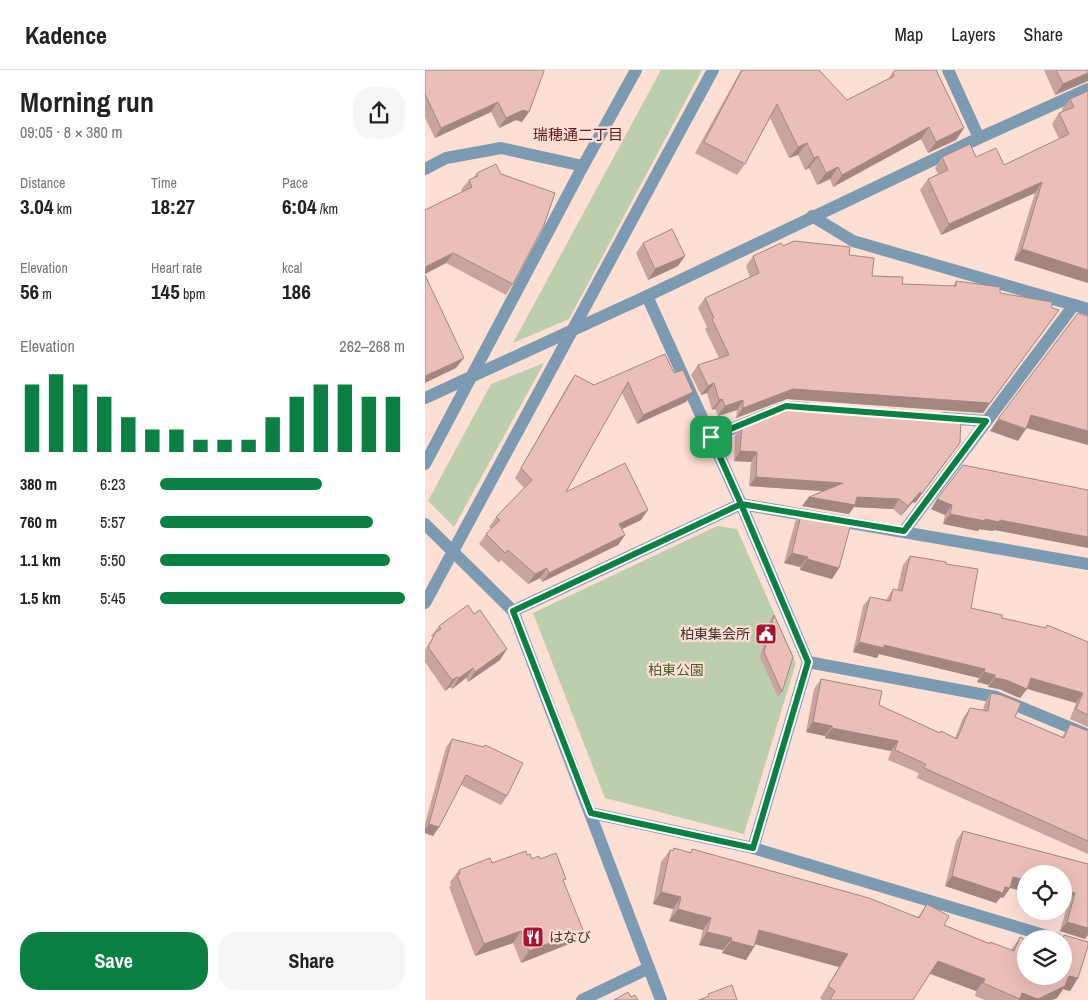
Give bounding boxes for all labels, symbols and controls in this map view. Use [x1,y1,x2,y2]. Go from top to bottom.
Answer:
text: Kadence [25,19,107,51]
text: Map [895,22,923,47]
text: Layers [951,22,996,47]
text: Share [1024,22,1063,47]
text: Morning run [20,83,154,121]
button: share [353,87,405,139]
text: 09:05 · 8 × 380 m [20,121,123,143]
district label: 瑞穂通二丁目 [533,124,623,145]
text: Distance [20,174,65,192]
text: Time [151,174,177,192]
text: Pace [282,174,308,192]
text: 3.04 [20,192,54,221]
text: 18:27 [151,192,195,221]
text: 6:04 [282,192,316,221]
text: km [54,200,72,218]
text: /km [316,200,338,218]
text: Elevation [20,259,68,277]
text: Heart rate [151,259,202,277]
text: kcal [282,259,302,277]
text: 56 [20,277,39,306]
text: 145 [151,277,180,306]
text: 186 [282,277,311,306]
text: m [39,285,52,303]
text: bpm [180,285,205,303]
text: Elevation [20,335,75,357]
text: 262–268 m [339,335,405,357]
pin [690,416,732,458]
icon: arrive [697,423,725,451]
text: 380 m [20,473,57,495]
text: 6:23 [100,473,126,495]
text: 760 m [20,511,57,533]
text: 5:57 [100,511,126,533]
text: 1.1 km [20,549,61,571]
text: 5:50 [100,549,126,571]
text: 1.5 km [20,587,61,609]
text: 5:45 [100,587,126,609]
public building icon: 柏東集会所 [754,622,778,646]
place label: 柏東集会所 [680,625,750,643]
park label: 柏東公園 [648,661,704,679]
map controls [1017,865,1072,985]
button: locate [1017,865,1072,920]
restaurant icon: はなび [521,925,545,949]
place label: はなび [549,928,591,946]
button: layers [1017,930,1072,985]
button: Save [20,932,208,990]
button: Share [218,932,405,990]

